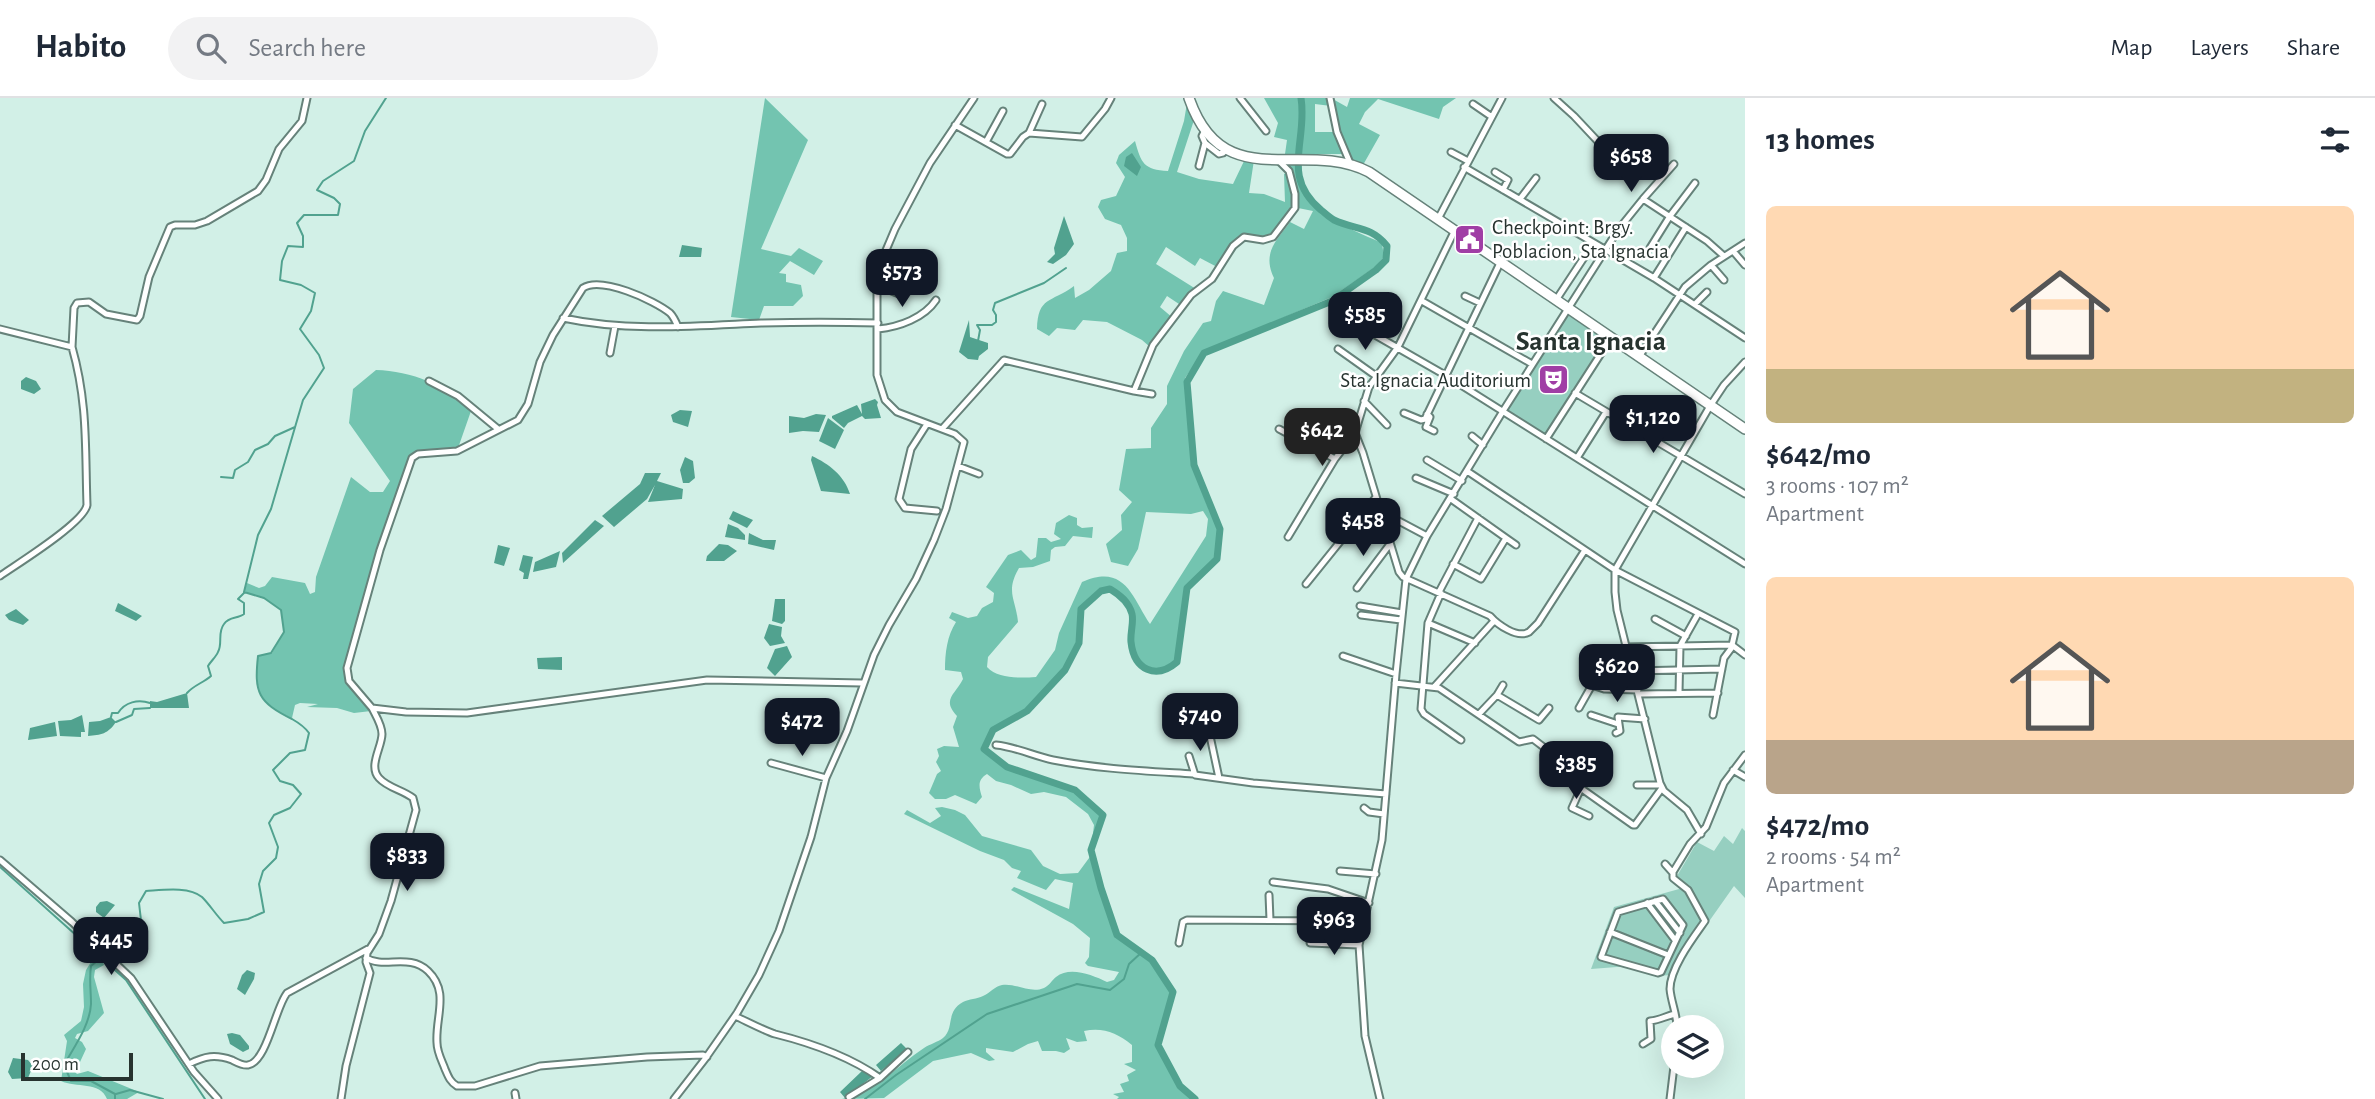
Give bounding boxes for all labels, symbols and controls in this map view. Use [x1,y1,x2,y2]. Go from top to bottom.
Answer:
search box [168,17,658,80]
icon: search [192,29,230,67]
text: Habito [35,31,126,64]
text: Search here [248,35,366,61]
text: Map [2110,36,2152,60]
text: Layers [2190,36,2249,60]
text: Share [2287,36,2340,60]
icon: filters [2316,121,2354,159]
text: 13 homes [1766,125,1875,155]
pin: $658 [1590,134,1672,194]
text: $658 [1610,145,1652,168]
place label: Checkpoint: Brgy. Poblacion, Sta Ignacia [1492,217,1669,262]
public building icon: Checkpoint: Brgy. Poblacion, Sta Ignacia [1452,222,1486,256]
pin: $573 [861,250,943,309]
icon: home [1997,252,2123,378]
text: $573 [882,260,922,283]
pin: $585 [1324,292,1406,352]
text: $585 [1344,303,1386,326]
district label: Santa Ignacia [1516,328,1666,356]
theatre icon: Sta. Ignacia Auditorium [1537,363,1571,397]
place label: Sta. Ignacia Auditorium [1340,370,1531,391]
pin: $1,120 [1596,396,1710,455]
text: $1,120 [1626,406,1681,429]
pin: $642 [1281,408,1363,468]
text: $642 [1300,419,1344,442]
text: $642/mo [1766,440,1871,470]
text: 3 rooms · 107 m² [1766,475,1909,498]
pin: $458 [1322,498,1404,558]
text: Apartment [1766,503,1864,526]
text: $458 [1341,509,1385,532]
icon: home [1997,623,2123,749]
pin: $620 [1576,644,1658,704]
text: $620 [1595,655,1639,678]
pin: $740 [1159,694,1241,753]
pin: $472 [761,698,843,758]
text: $740 [1178,704,1222,727]
text: $472 [781,709,823,732]
pin: $385 [1535,742,1617,801]
text: $385 [1555,752,1597,775]
text: $472/mo [1766,811,1869,841]
pin: $833 [366,834,448,893]
text: $833 [386,844,428,867]
text: 2 rooms · 54 m² [1766,846,1901,869]
text: Apartment [1766,874,1864,897]
pin: $963 [1293,898,1375,957]
text: $963 [1313,908,1355,931]
pin: $445 [70,918,152,977]
text: $445 [89,928,133,951]
map controls [1661,1015,1724,1078]
button: layers [1661,1015,1724,1078]
scale bar [21,1050,133,1082]
text: 200 m [32,1055,79,1074]

